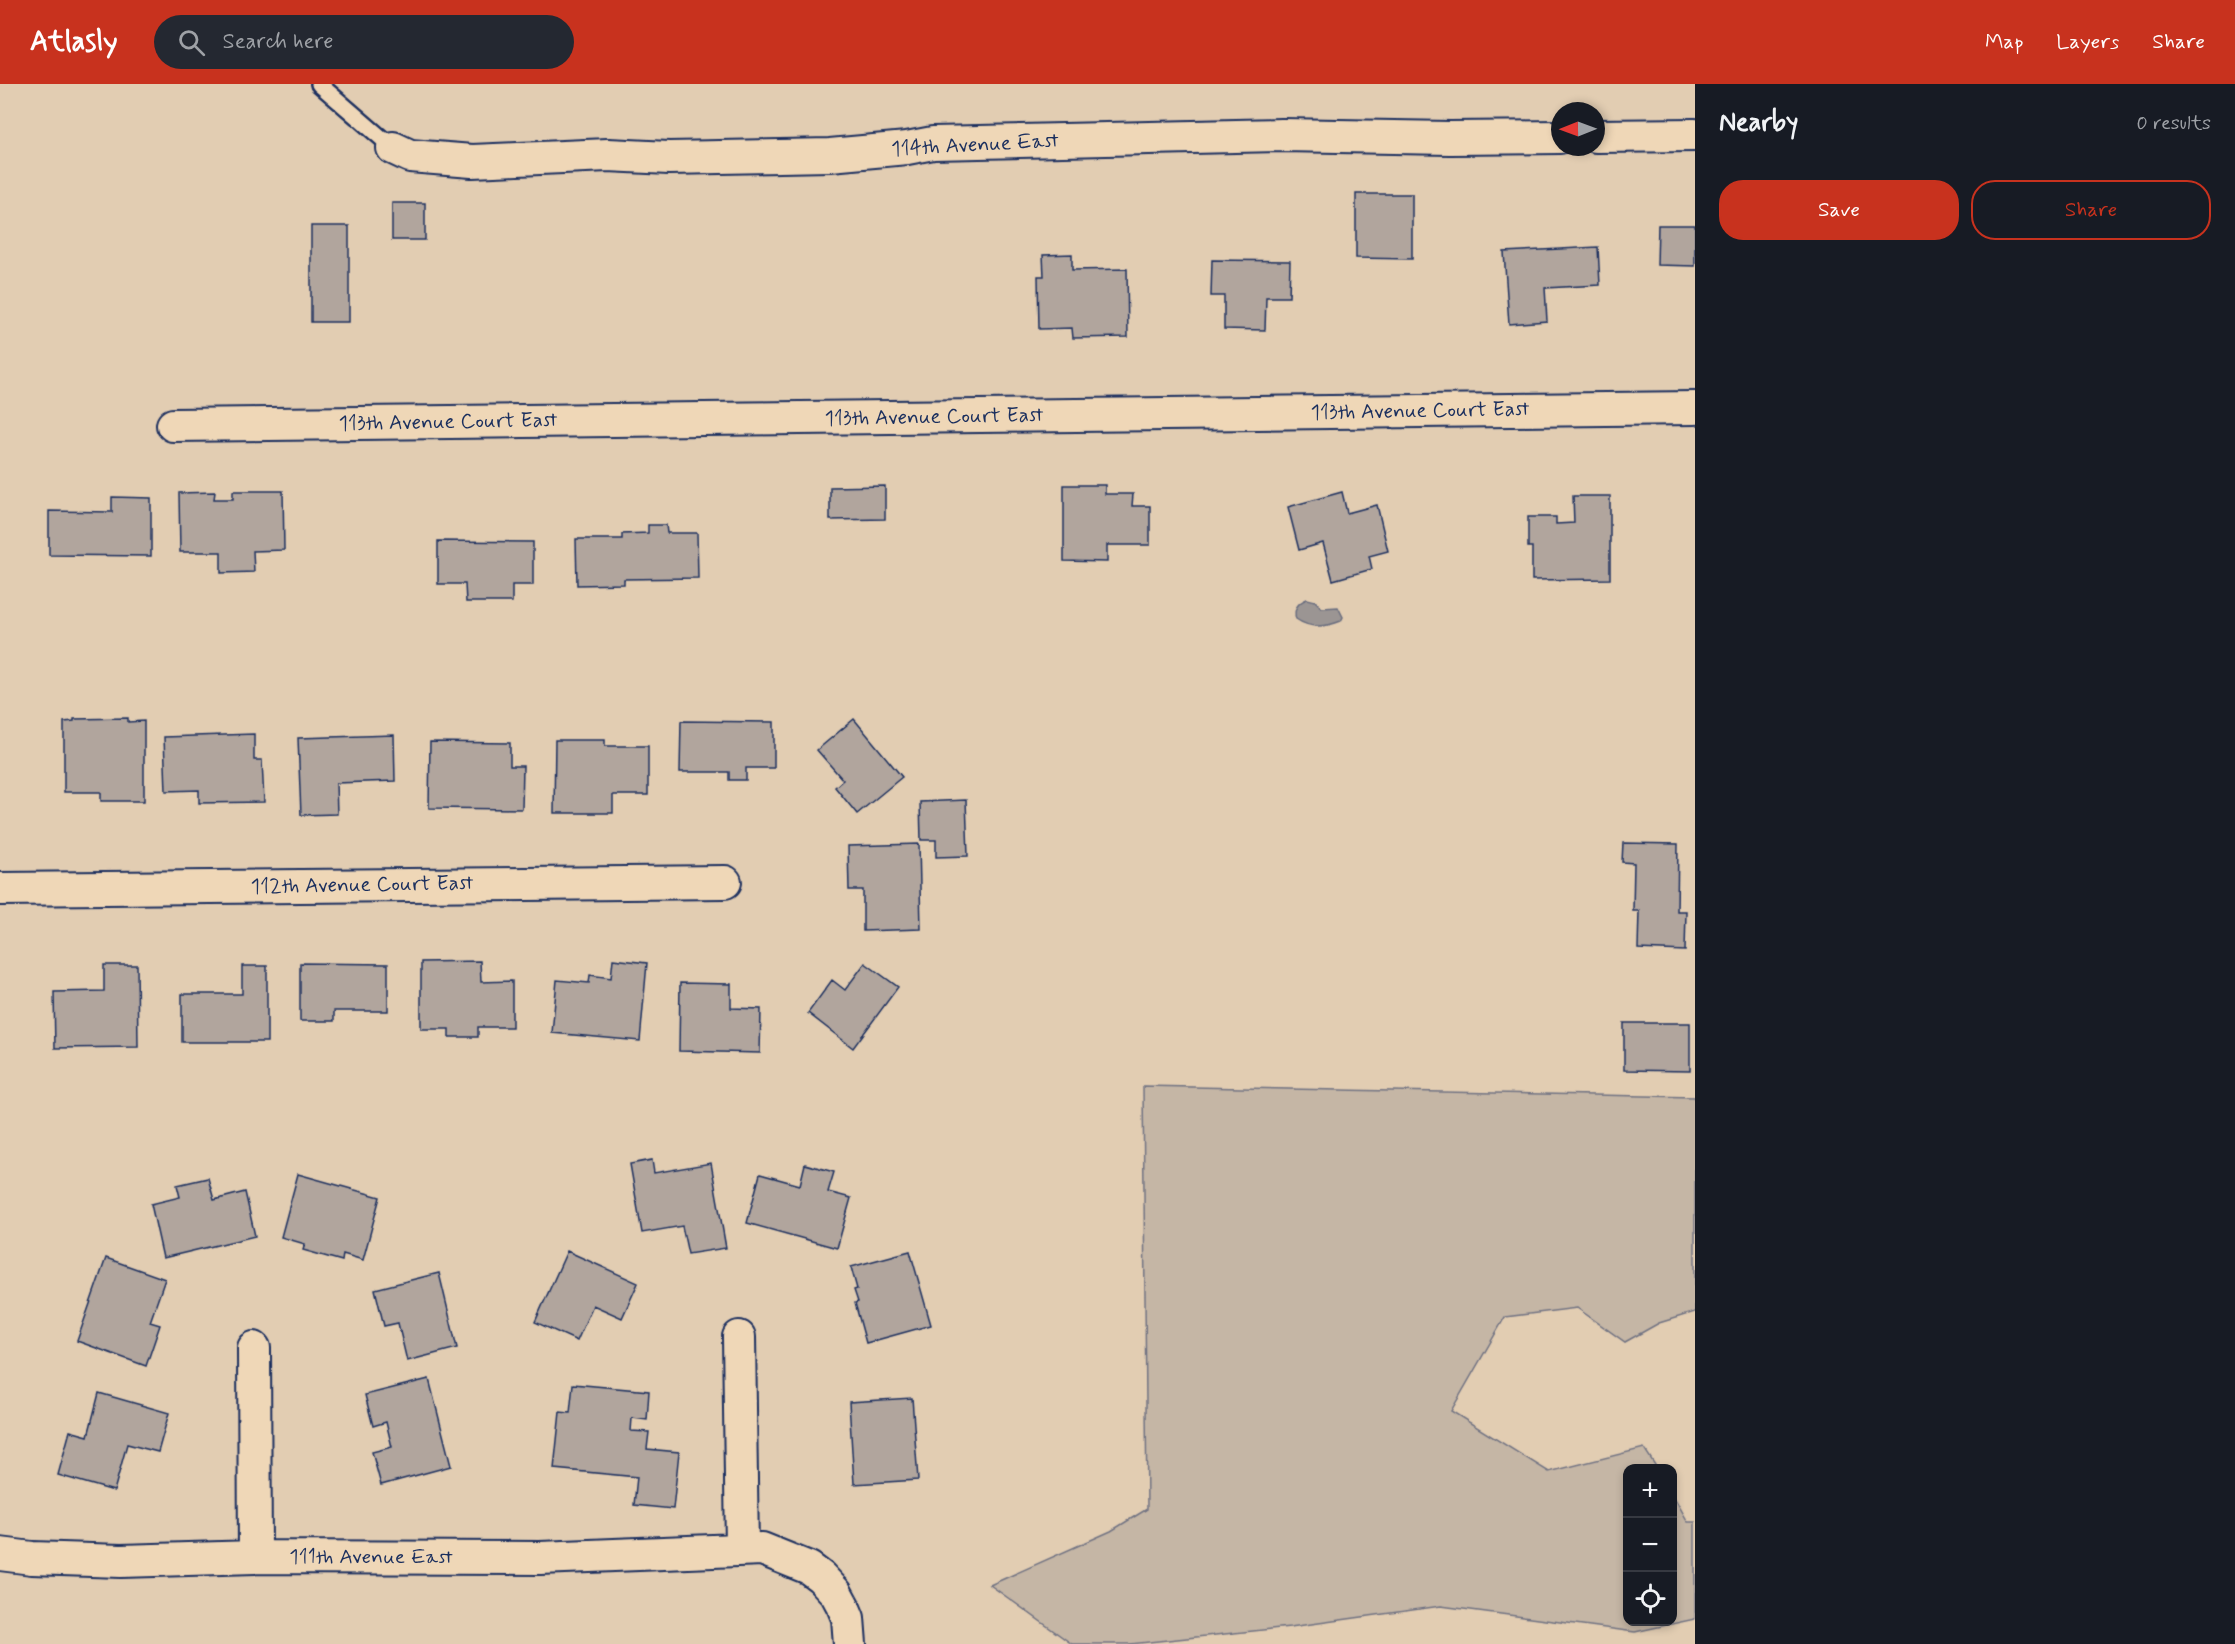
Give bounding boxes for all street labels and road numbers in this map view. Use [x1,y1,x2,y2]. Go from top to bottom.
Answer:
street label: 114th Avenue East [891,127,1060,163]
street label: 113th Avenue Court East [1310,395,1530,427]
street label: 113th Avenue Court East [824,401,1044,433]
street label: 113th Avenue Court East [338,406,558,438]
street label: 112th Avenue Court East [250,869,474,901]
street label: 111th Avenue East [289,1543,453,1571]

